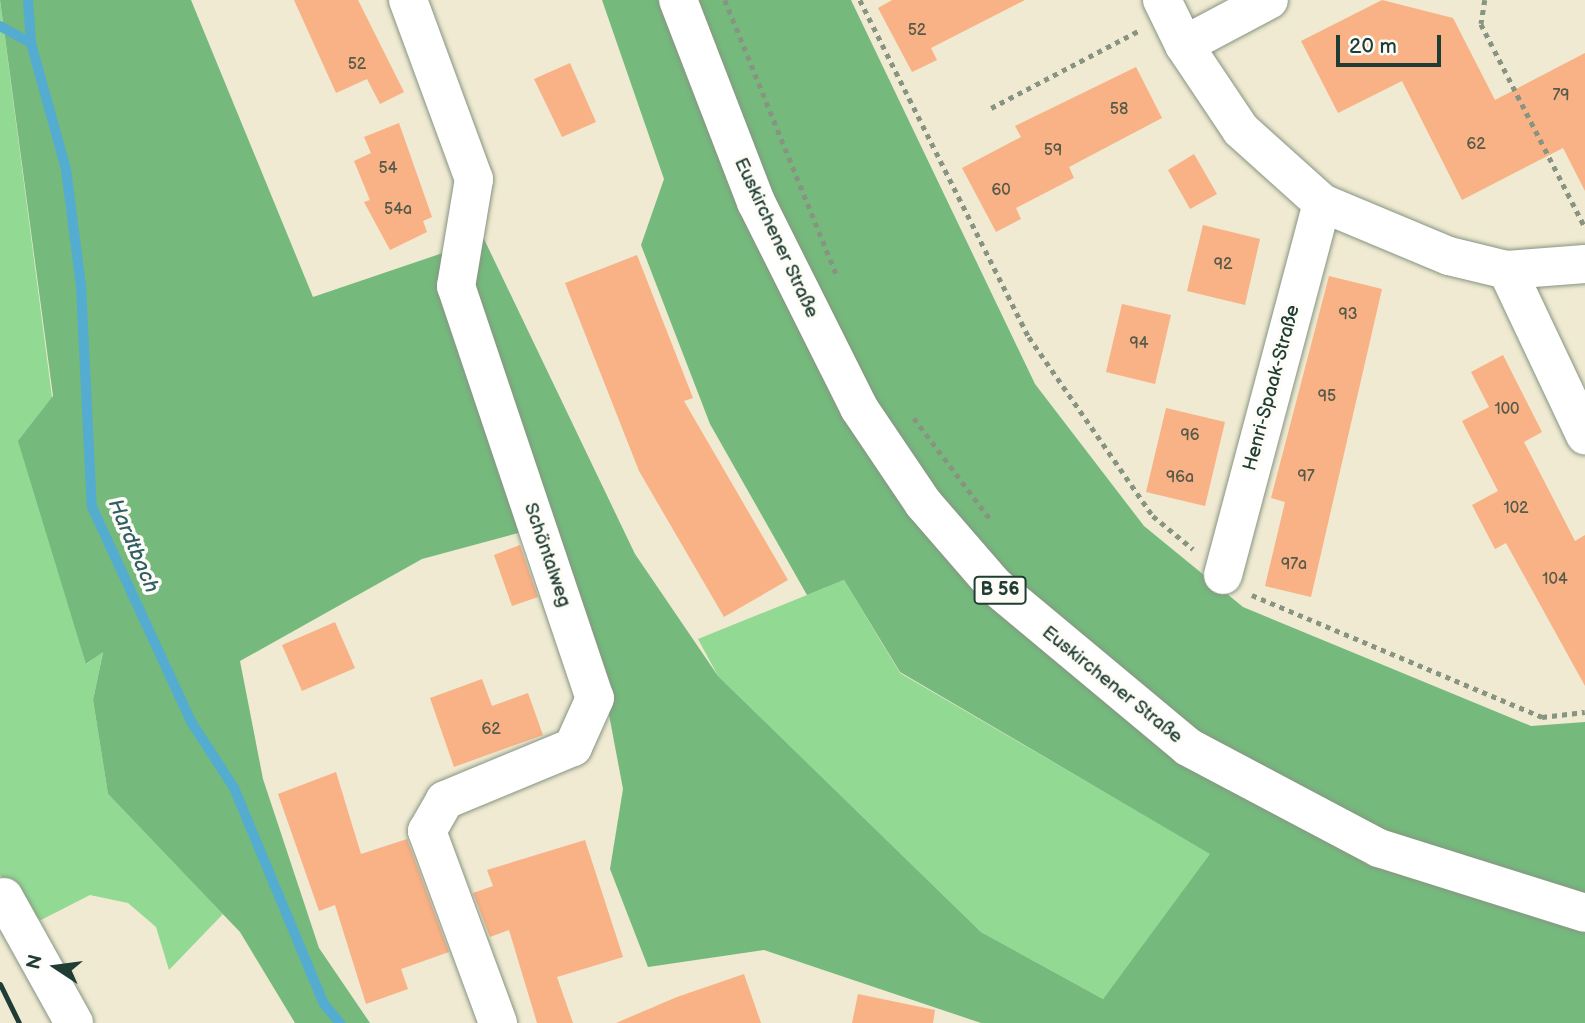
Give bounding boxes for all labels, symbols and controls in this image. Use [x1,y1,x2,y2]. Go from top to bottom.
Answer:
house number: 52 [908,21,926,41]
scale bar [1340,21,1445,65]
text: 20 m [1349,34,1397,59]
house number: 52 [348,55,366,75]
house number: 79 [1552,86,1570,106]
house number: 58 [1110,100,1128,120]
house number: 62 [1466,135,1486,155]
house number: 59 [1044,141,1062,161]
street label: Euskirchener Straße [729,154,823,322]
house number: 54 [379,159,397,179]
house number: 60 [991,181,1011,201]
house number: 54a [384,200,412,220]
house number: 92 [1214,255,1232,275]
street label: Henri-Spaak-Straße [1239,303,1305,473]
house number: 93 [1338,305,1358,325]
house number: 94 [1129,334,1149,354]
house number: 95 [1318,387,1336,407]
house number: 100 [1494,400,1520,420]
house number: 96 [1180,426,1200,446]
house number: 97 [1297,467,1315,487]
house number: 96a [1166,468,1194,488]
water label: Hardtbach [102,495,164,597]
house number: 102 [1503,499,1529,519]
street label: Schöntalweg [519,500,575,610]
house number: 97a [1281,555,1307,575]
house number: 104 [1542,570,1568,590]
road number: B 56 [972,576,1028,604]
street label: Euskirchener Straße [1037,621,1187,749]
house number: 62 [481,720,501,740]
north arrow [21,932,91,1002]
text: N [22,953,48,972]

